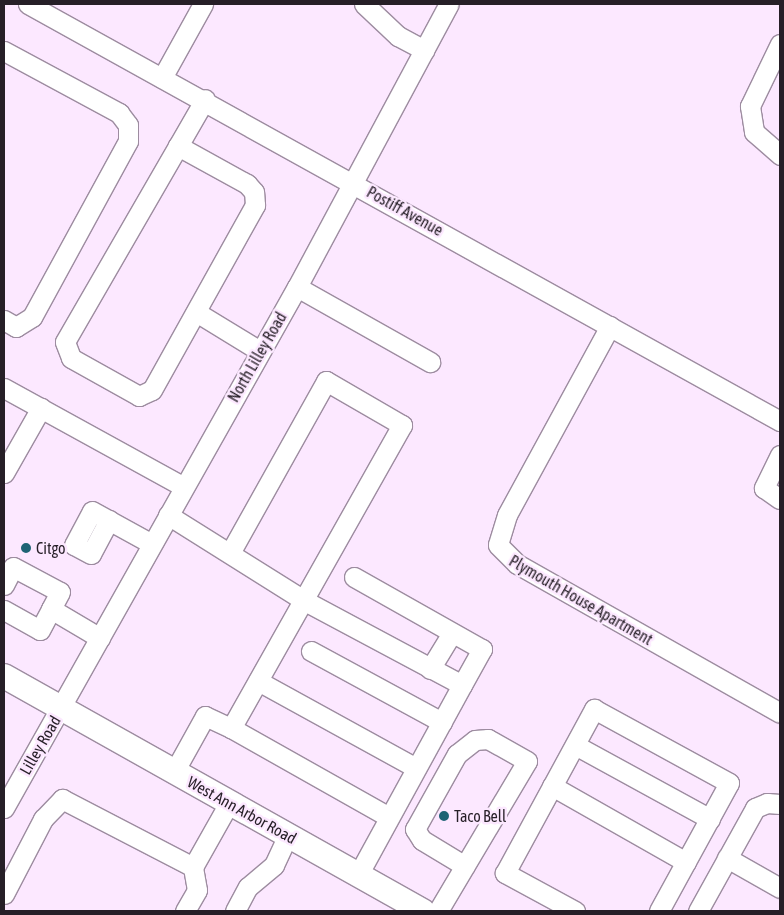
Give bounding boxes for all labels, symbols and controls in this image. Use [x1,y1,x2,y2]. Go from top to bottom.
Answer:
street label: Postiff Avenue [363,182,447,240]
street label: North Lilley Road [224,309,290,405]
place label: Citgo [36,538,66,558]
marker: Citgo [20,542,32,554]
street label: Plymouth House Apartment [506,551,656,649]
street label: Lilley Road [16,712,64,778]
street label: West Ann Arbor Road [184,772,300,848]
place label: Taco Bell [454,806,506,826]
marker: Taco Bell [438,810,450,822]

